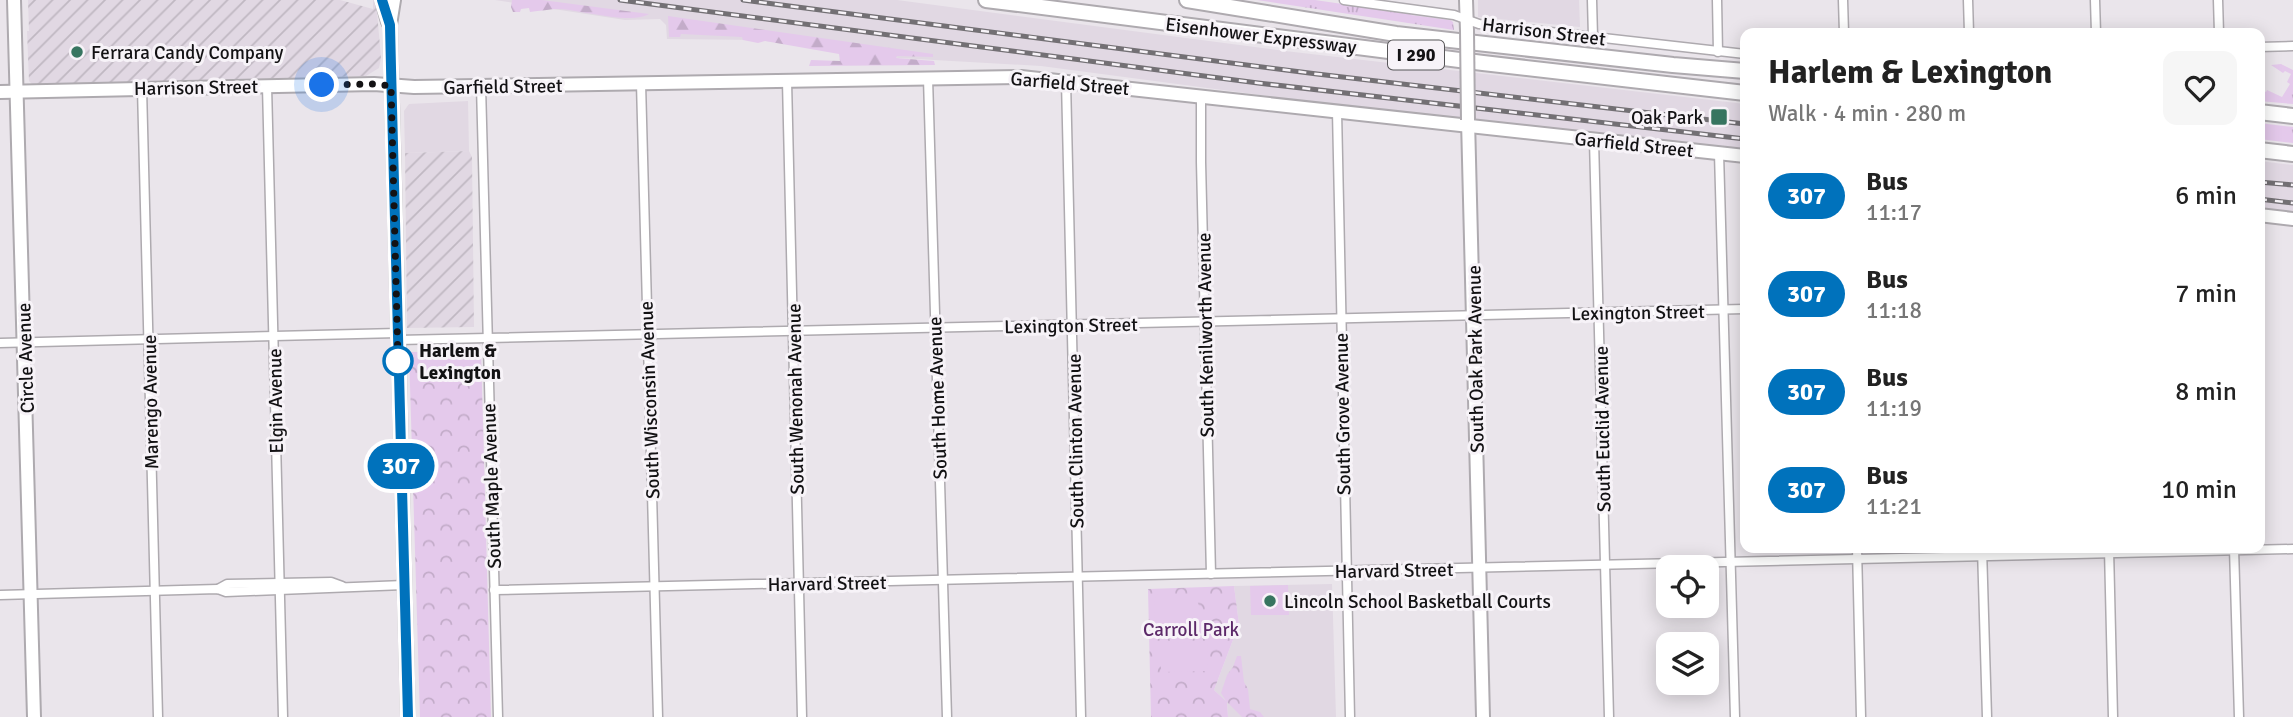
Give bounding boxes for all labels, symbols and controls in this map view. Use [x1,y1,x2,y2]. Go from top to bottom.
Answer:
street label: Eisenhower Expressway [1164,12,1358,60]
street label: Harrison Street [1481,13,1607,52]
road number: I 290 [1388,40,1444,70]
place label: Ferrara Candy Company [91,41,284,65]
marker: Ferrara Candy Company [69,44,85,60]
button: heart [2163,51,2237,125]
text: Harlem & Lexington [1768,52,2052,93]
your location [304,67,339,102]
street label: Garfield Street [1009,67,1131,101]
street label: Garfield Street [443,74,563,100]
street label: Harrison Street [134,75,259,101]
text: Walk · 4 min · 280 m [1768,99,1966,128]
place label: Oak Park [1631,106,1703,130]
marker: Oak Park [1709,107,1729,127]
street label: Garfield Street [1573,127,1695,163]
text: Bus [1866,166,1908,198]
text: 6 min [2175,180,2237,212]
text: 307 [1787,181,1826,211]
text: 11:17 [1866,198,1922,227]
street label: South Kenilworth Avenue [1192,232,1220,438]
text: Bus [1866,264,1908,296]
street label: South Oak Park Avenue [1462,265,1490,453]
text: 7 min [2175,278,2237,310]
text: 307 [1787,279,1826,309]
text: 11:18 [1866,296,1922,325]
street label: Lexington Street [1571,300,1705,326]
street label: South Wisconsin Avenue [635,301,665,499]
street label: Circle Avenue [12,302,40,414]
street label: South Wenonah Avenue [782,303,810,495]
street label: Lexington Street [1004,313,1138,339]
street label: South Home Avenue [923,316,953,480]
street label: South Grove Avenue [1330,333,1356,495]
street label: Marengo Avenue [138,334,164,470]
place label: Harlem & Lexington [419,339,501,385]
marker: Harlem & Lexington [383,346,413,376]
street label: South Euclid Avenue [1590,346,1616,512]
street label: Elgin Avenue [263,348,289,454]
street label: South Clinton Avenue [1062,353,1090,529]
text: Bus [1866,362,1908,394]
text: 8 min [2175,376,2237,408]
text: 307 [1787,377,1826,407]
text: 11:19 [1866,394,1922,423]
street label: South Maple Avenue [477,403,507,569]
line badge: 307 [361,443,441,489]
text: 307 [382,451,420,481]
text: Bus [1866,460,1908,492]
text: 10 min [2161,474,2237,506]
text: 307 [1787,475,1826,505]
text: 11:21 [1866,492,1922,521]
map controls [1656,555,1719,695]
button: locate [1656,555,1719,618]
street label: Harvard Street [1334,558,1454,584]
street label: Harvard Street [767,571,887,597]
place label: Lincoln School Basketball Courts [1284,590,1551,614]
marker: Lincoln School Basketball Courts [1262,593,1278,609]
park label: Carroll Park [1143,618,1240,642]
button: layers [1656,632,1719,695]

